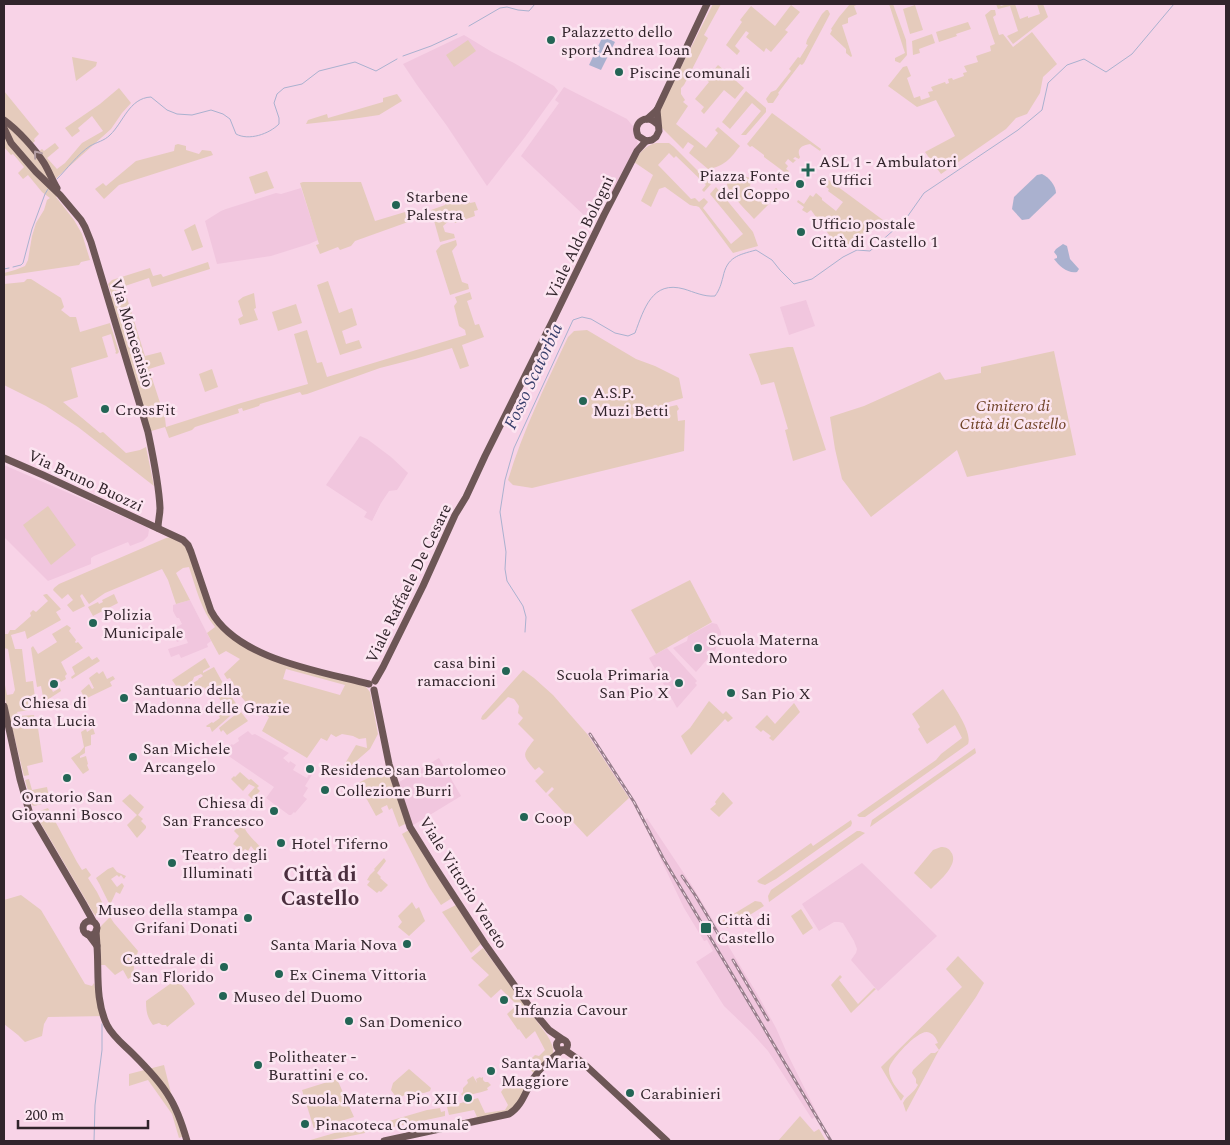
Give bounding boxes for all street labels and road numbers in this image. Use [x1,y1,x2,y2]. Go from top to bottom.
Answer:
street label: Viale Aldo Bologni [540,172,620,303]
street label: Via Moncenisio [104,276,160,390]
street label: Via Bruno Buozzi [24,444,147,518]
street label: Viale Raffaele De Cesare [360,500,458,667]
street label: Viale Vittorio Veneto [413,812,514,953]

